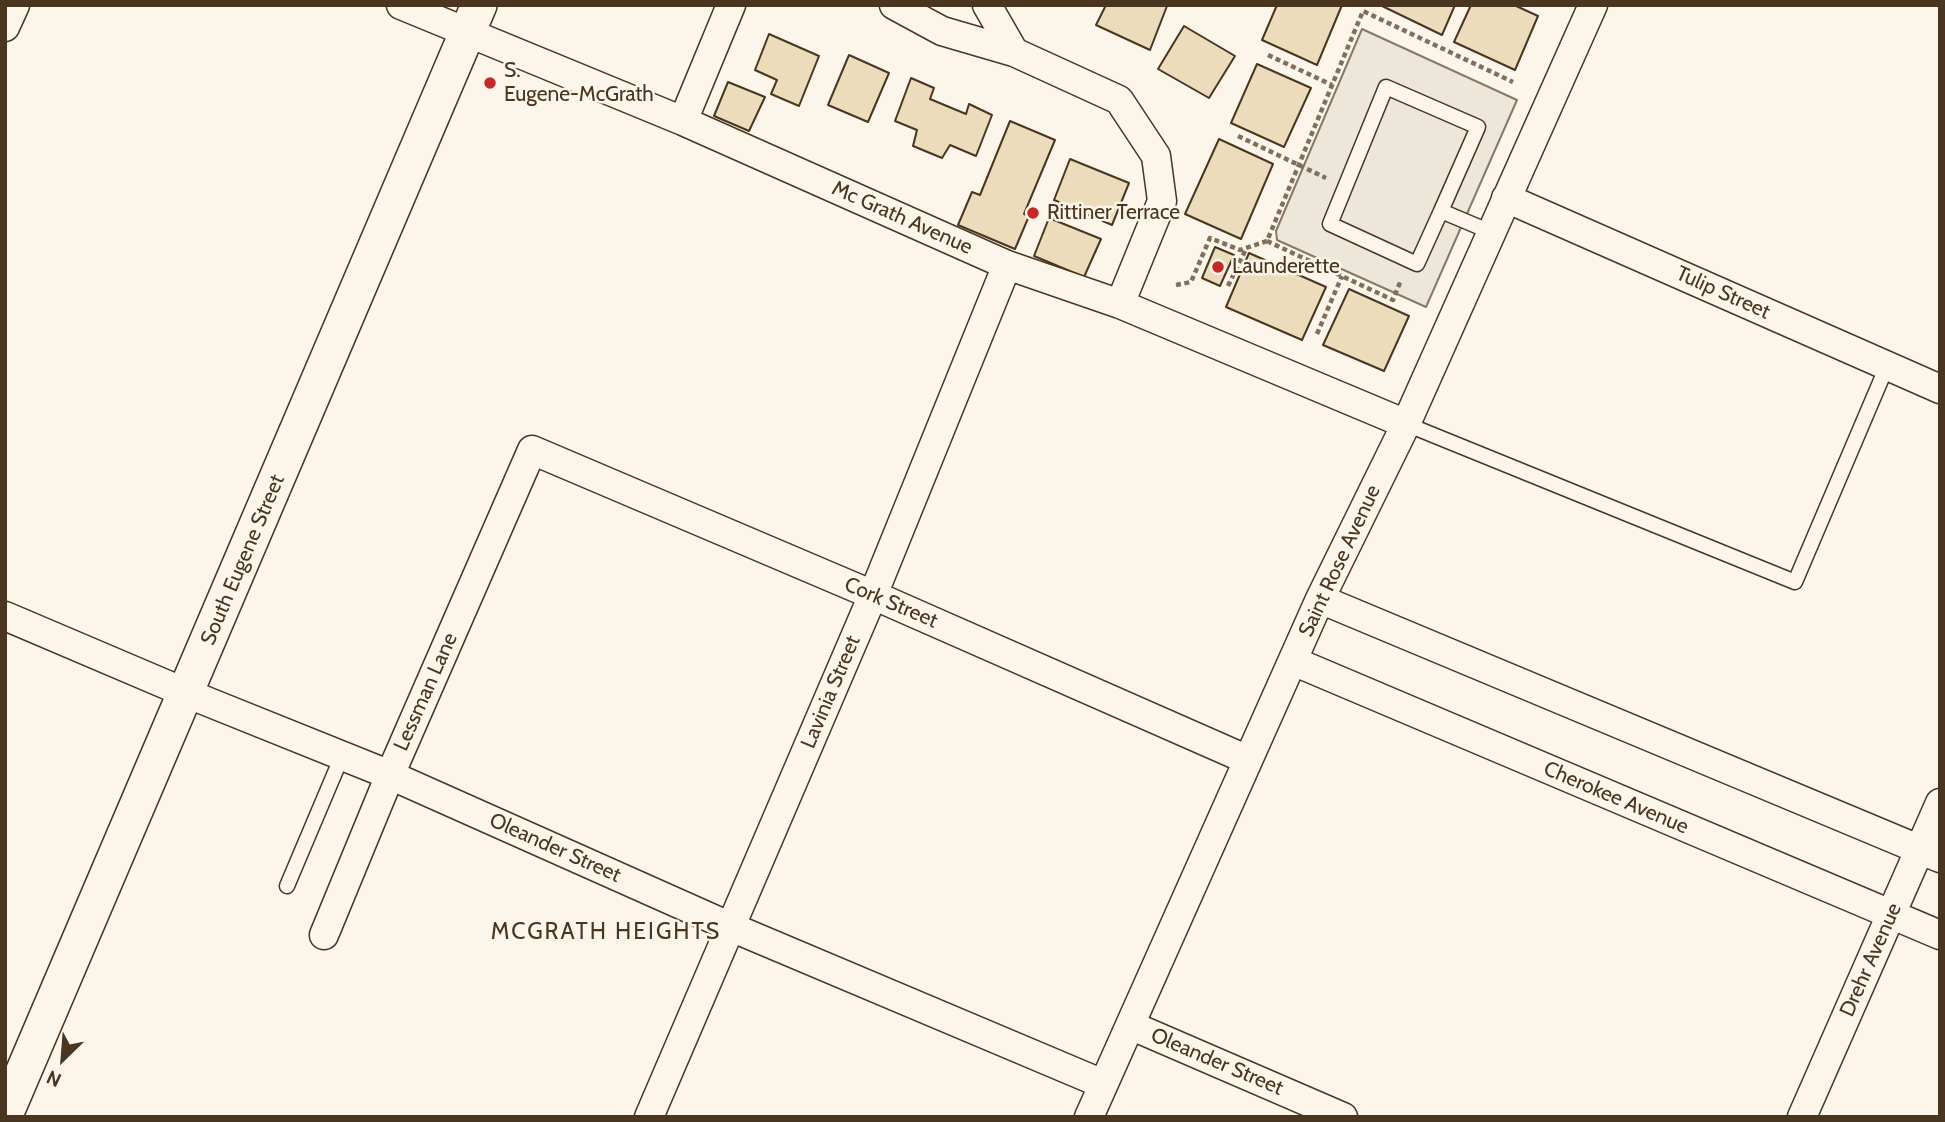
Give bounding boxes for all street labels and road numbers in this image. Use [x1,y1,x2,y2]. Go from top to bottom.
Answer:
street label: Mc Grath Avenue [828,176,976,260]
street label: Tulip Street [1672,261,1774,325]
street label: South Eugene Street [196,471,290,649]
street label: Saint Rose Avenue [1294,481,1386,641]
street label: Cork Street [841,572,941,634]
street label: Lessman Lane [389,629,463,755]
street label: Lavinia Street [796,632,866,752]
street label: Cherokee Avenue [1540,756,1692,840]
street label: Oleander Street [485,808,625,888]
street label: Drehr Avenue [1835,899,1907,1021]
street label: Oleander Street [1147,1023,1287,1101]

